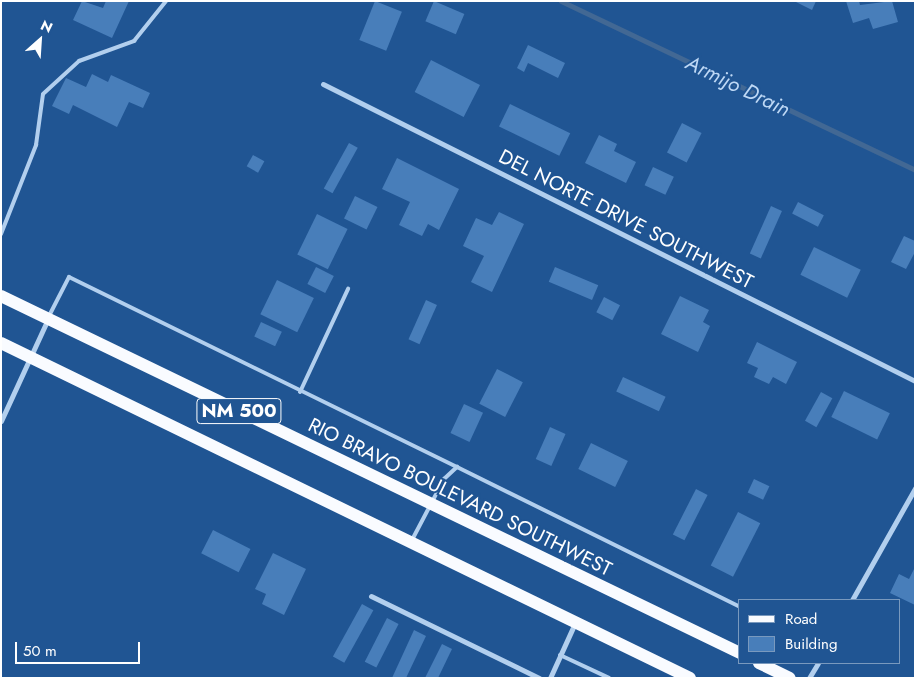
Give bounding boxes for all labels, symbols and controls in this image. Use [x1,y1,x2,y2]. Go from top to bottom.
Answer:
north arrow [15,15,65,65]
text: N [37,15,56,38]
water label: Armijo Drain [682,50,794,122]
street label: DEL NORTE DRIVE SOUTHWEST [495,144,757,294]
road number: NM 500 [195,394,283,428]
street label: RIO BRAVO BOULEVARD SOUTHWEST [304,413,616,581]
legend [738,599,901,664]
text: Road [785,608,817,630]
scale bar [18,632,142,664]
text: Building [785,633,837,655]
text: 50 m [23,640,57,662]

